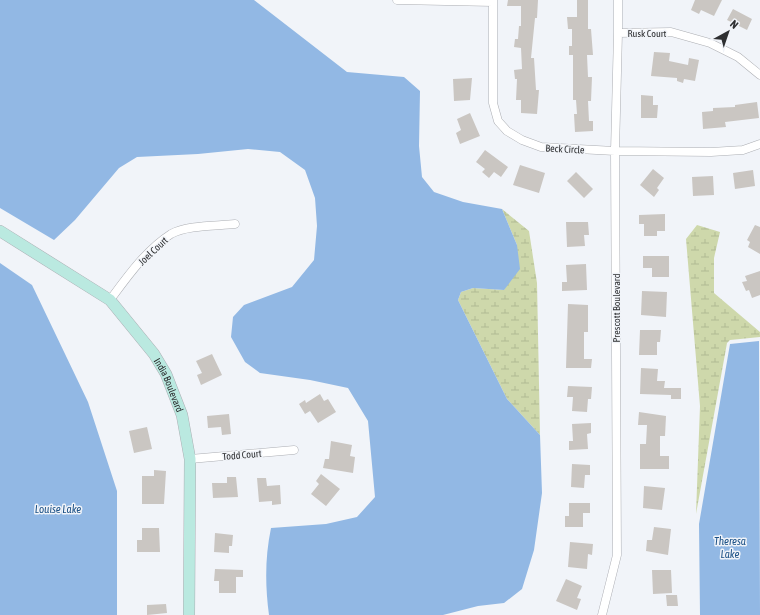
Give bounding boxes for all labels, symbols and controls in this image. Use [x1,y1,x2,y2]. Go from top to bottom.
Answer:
north arrow [708,12,748,52]
text: N [728,18,741,31]
street label: Rusk Court [628,28,667,39]
street label: Beck Circle [545,142,585,156]
street label: Joel Court [136,235,170,267]
street label: Prescott Boulevard [611,273,622,343]
street label: India Boulevard [152,356,186,414]
street label: Todd Court [222,448,262,462]
water label: Louise Lake [35,503,81,515]
water label: Theresa Lake [714,535,746,560]

